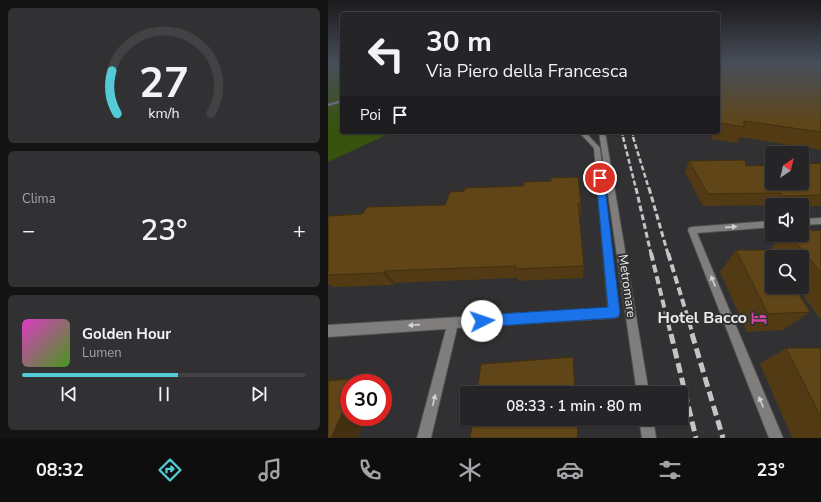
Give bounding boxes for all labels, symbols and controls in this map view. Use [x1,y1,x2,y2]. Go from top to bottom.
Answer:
text: 30 m [426,23,492,61]
icon: left [360,28,412,80]
text: 27 [139,54,189,111]
text: Via Piero della Francesca [426,59,628,83]
text: km/h [148,103,180,122]
icon: arrive [389,104,411,126]
text: Poi [360,105,381,125]
north arrow [765,146,809,190]
map controls [765,146,809,294]
pin [583,161,617,195]
icon: arrive [589,167,611,189]
text: Clima [22,190,56,208]
button: sound [765,198,809,242]
text: 23° [140,210,188,251]
text: − [22,216,35,246]
text: + [293,216,306,246]
one-way arrow [725,224,737,231]
button: search [765,250,809,294]
street label: Metromare [614,253,640,319]
one-way arrow [710,276,716,287]
position arrow [461,300,503,342]
place label: Hotel Bacco [658,307,747,329]
hotel icon: Hotel Bacco [750,309,768,327]
one-way arrow [408,322,420,329]
text: Golden Hour [82,324,171,344]
text: Lumen [82,344,122,362]
speed limit sign: 30 [340,374,392,426]
icon: previous [58,383,80,405]
icon: pause [153,383,175,405]
icon: next [248,383,270,405]
one-way arrow [431,394,437,406]
one-way arrow [758,395,764,407]
text: 08:33 · 1 min · 80 m [506,396,642,416]
icon: directions [156,456,184,484]
icon: music [256,456,284,484]
icon: phone [356,456,384,484]
icon: climate [456,456,484,484]
icon: car [556,456,584,484]
icon: filters [656,456,684,484]
text: 08:32 [36,458,84,482]
text: 23° [756,458,785,482]

